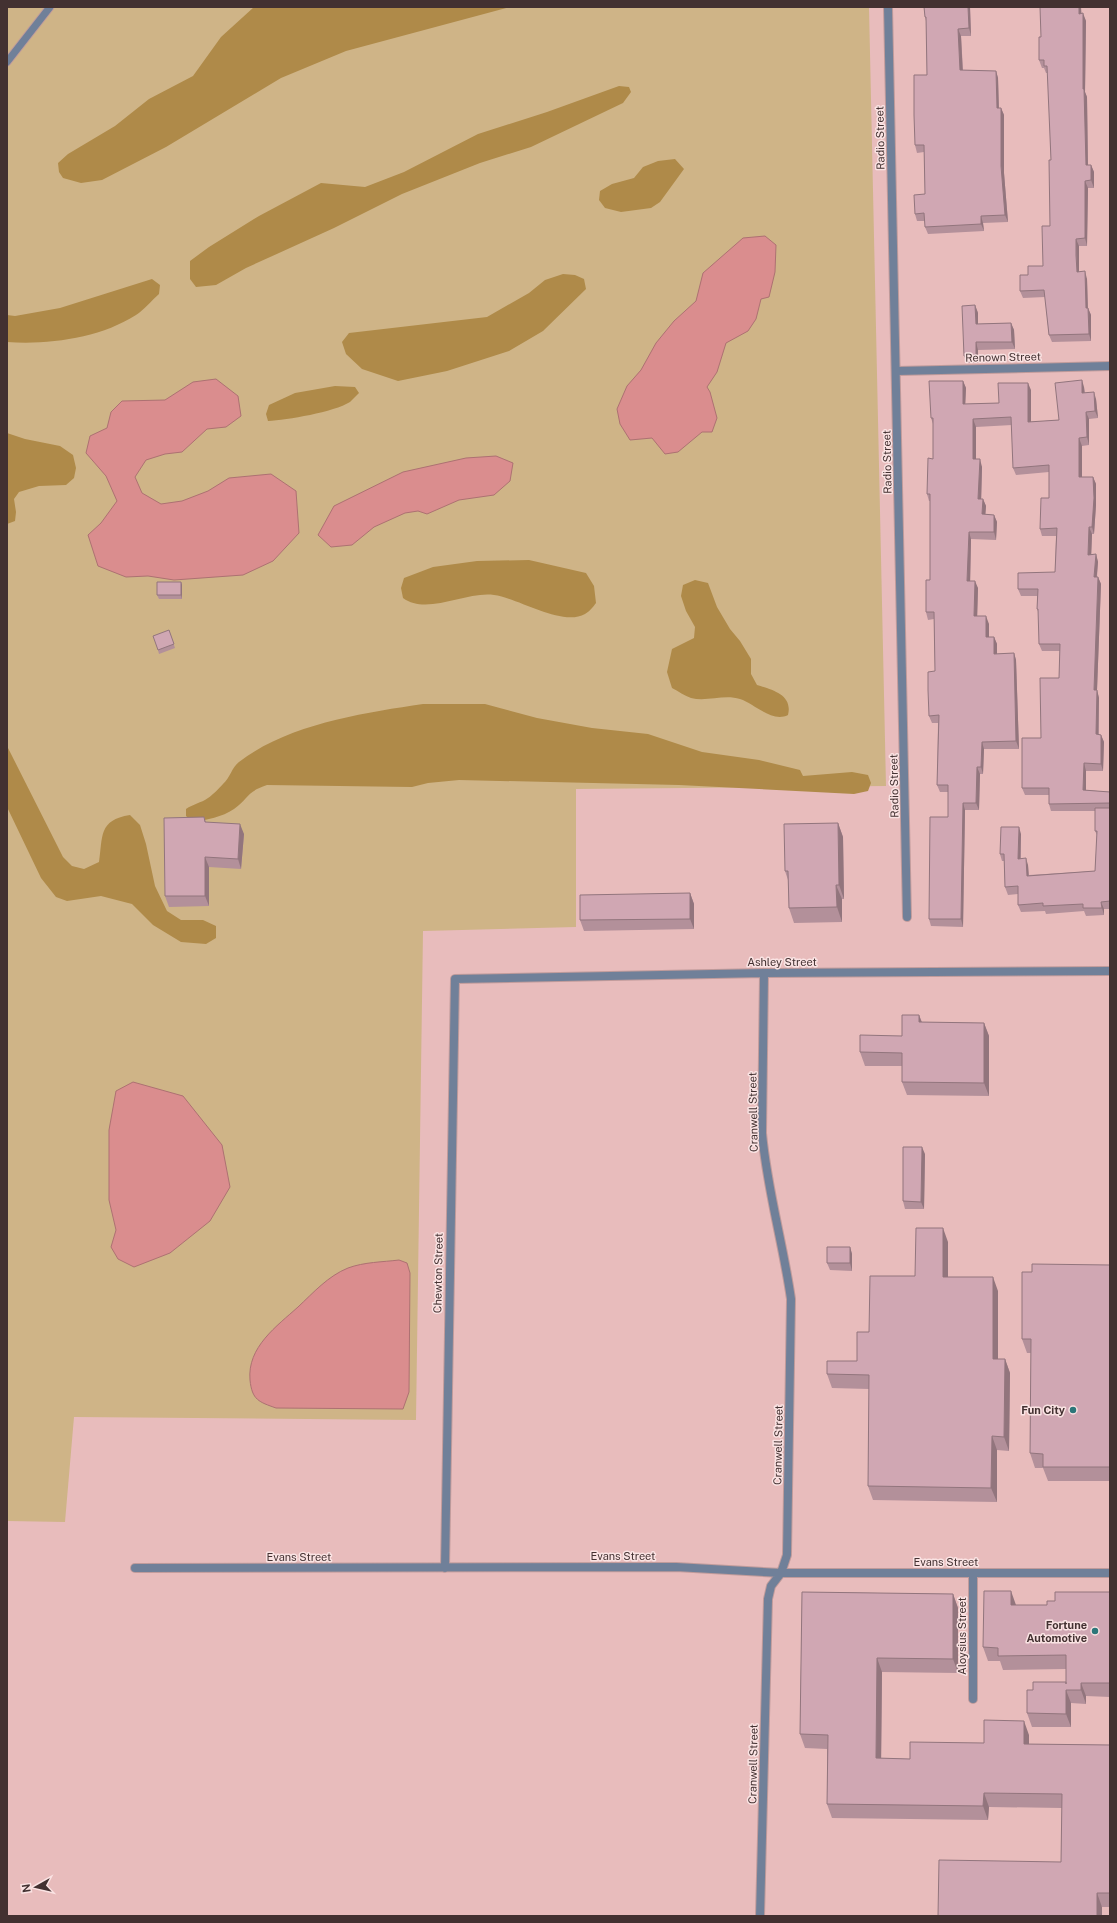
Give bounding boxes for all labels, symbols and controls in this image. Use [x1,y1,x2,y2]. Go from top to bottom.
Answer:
street label: Radio Street [873,106,887,170]
street label: Renown Street [965,350,1041,364]
street label: Radio Street [880,430,894,494]
street label: Radio Street [887,754,901,818]
street label: Ashley Street [747,956,817,968]
street label: Cranwell Street [746,1072,760,1152]
street label: Chewton Street [431,1233,445,1313]
place label: Fun City [1021,1404,1066,1416]
street label: Cranwell Street [771,1405,785,1485]
marker: Fun City [1068,1405,1078,1415]
street label: Evans Street [591,1550,655,1562]
street label: Evans Street [267,1551,331,1563]
street label: Evans Street [914,1556,978,1568]
street label: Aloysius Street [956,1597,968,1675]
place label: Fortune Automotive [1026,1619,1087,1644]
marker: Fortune Automotive [1090,1626,1100,1636]
street label: Cranwell Street [746,1724,760,1804]
north arrow [16,1867,56,1907]
text: N [20,1883,33,1893]

